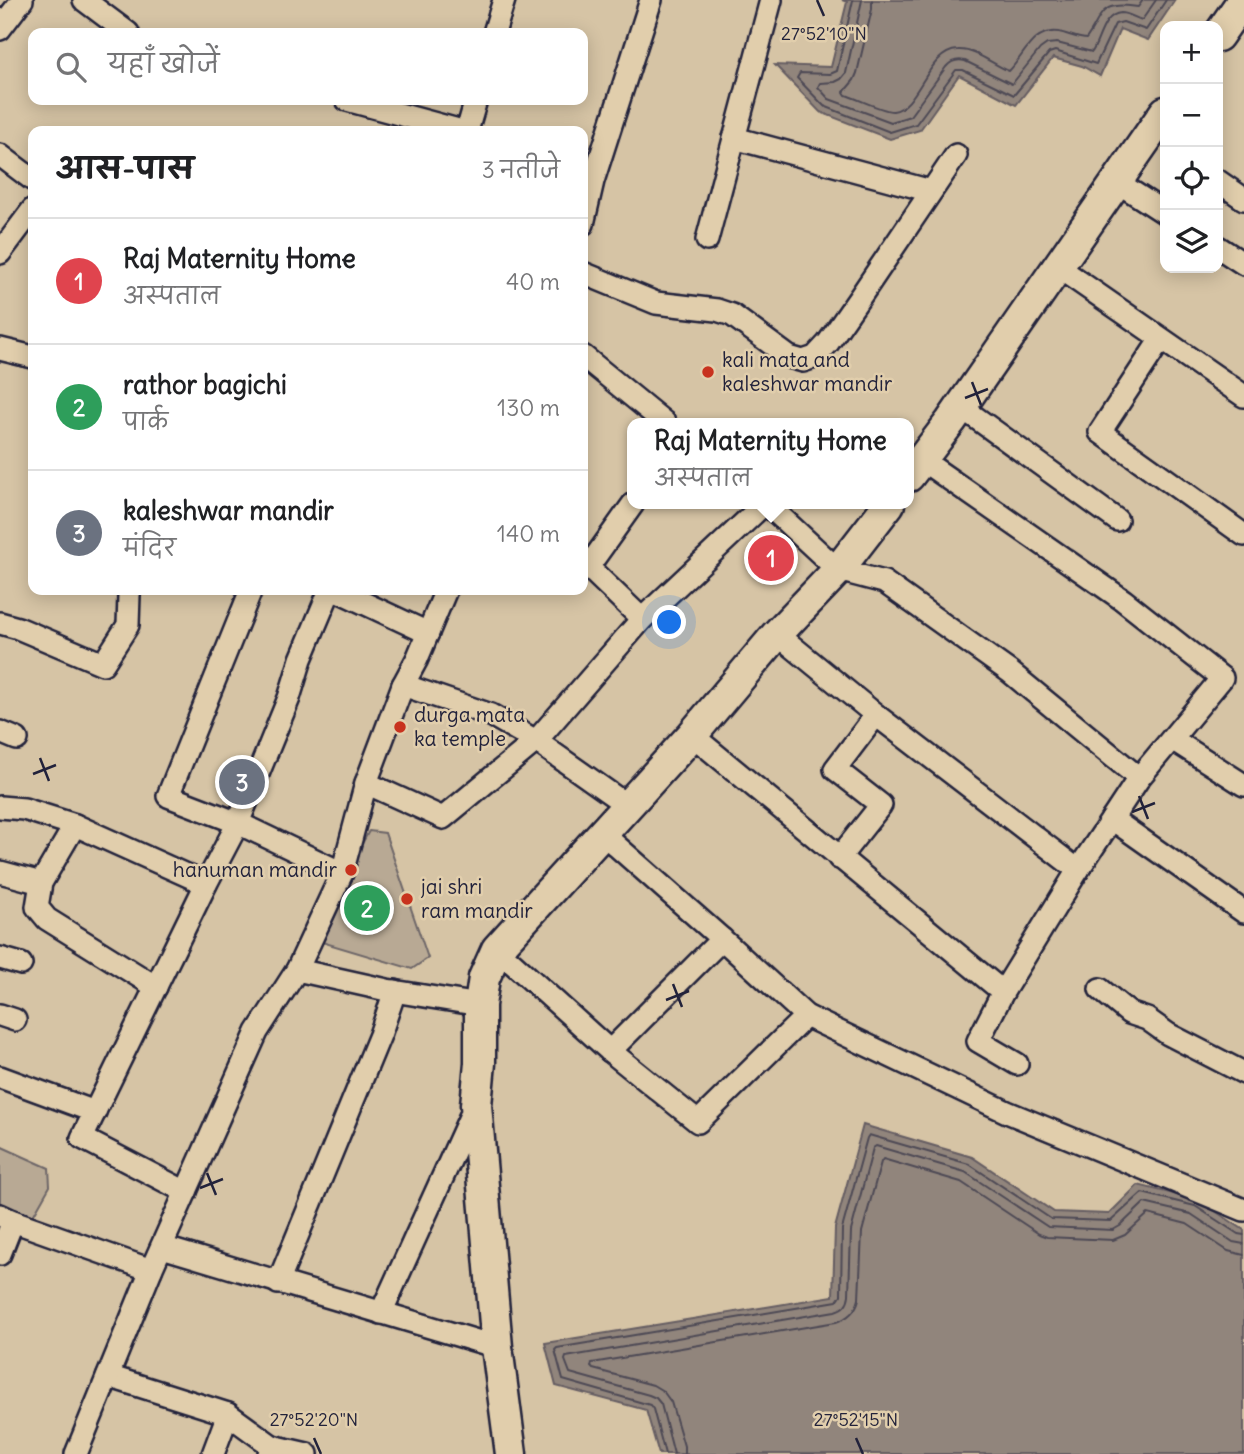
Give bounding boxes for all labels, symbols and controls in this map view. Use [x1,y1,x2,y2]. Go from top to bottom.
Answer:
map controls [1160,21,1223,273]
button: + [1160,21,1223,84]
text: 27°52'10"N [781,22,867,45]
search box [28,28,588,105]
text: यहाँ खोजें [108,47,219,80]
icon: search [52,48,90,86]
button: − [1160,84,1223,147]
button: locate [1160,147,1223,210]
text: आस-पास [56,149,194,187]
text: 3 नतीजे [482,155,560,184]
button: layers [1160,210,1223,273]
text: Raj Maternity Home [123,242,356,275]
text: 1 [74,267,84,296]
text: 40 m [506,267,560,296]
text: अस्पताल [123,281,221,310]
place label: kali mata and kaleshwar mandir [722,346,893,397]
marker: kali mata and kaleshwar mandir [700,364,716,380]
text: rathor bagichi [123,368,287,401]
text: 2 [73,393,85,422]
text: 130 m [497,393,560,422]
text: पार्क [123,407,168,436]
popup [627,418,914,509]
text: Raj Maternity Home [654,424,887,457]
text: अस्पताल [654,463,752,492]
text: kaleshwar mandir [123,494,334,527]
text: 3 [72,519,86,548]
text: 140 m [497,519,560,548]
pin: 1 [748,532,794,584]
text: मंदिर [123,533,176,562]
your location [652,605,686,639]
place label: durga mata ka temple [414,701,525,752]
marker: durga mata ka temple [392,719,408,735]
pin: 3 [219,756,265,808]
place label: hanuman mandir [173,856,337,883]
marker: hanuman mandir [343,862,359,878]
place label: jai shri ram mandir [420,873,533,924]
pin: 2 [344,882,390,934]
marker: jai shri ram mandir [399,891,415,907]
text: 27°52'20"N [270,1408,358,1431]
text: 27°52'15"N [814,1408,898,1431]

